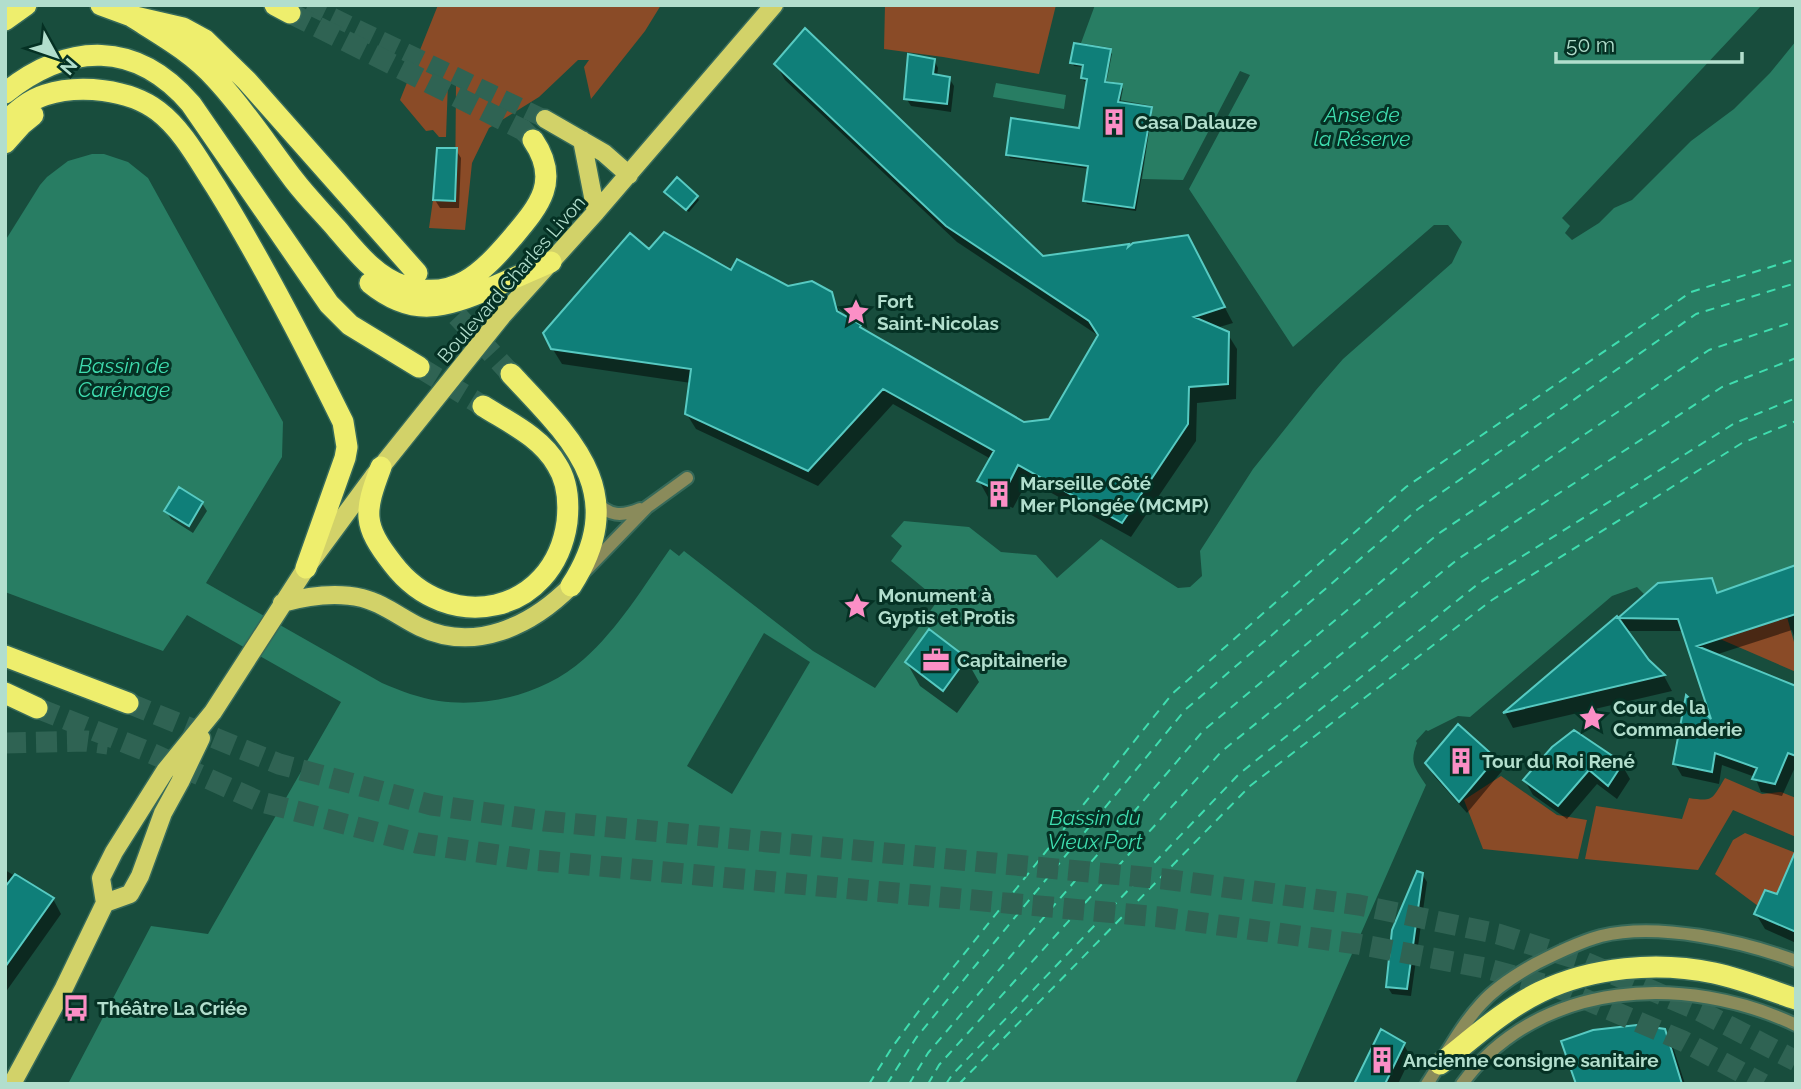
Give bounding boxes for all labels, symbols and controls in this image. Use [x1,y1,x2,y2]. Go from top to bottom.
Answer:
north arrow [21,21,91,91]
scale bar [1556,21,1742,65]
text: 50 m [1566,32,1615,57]
text: N [56,54,82,80]
water label: Anse de la Réserve [1313,102,1411,151]
building icon: Casa Dalauze [1099,107,1129,137]
place label: Casa Dalauze [1135,111,1257,133]
street label: Boulevard Charles Livon [433,191,589,367]
place label: Fort Saint-Nicolas [877,290,999,334]
place icon: Fort Saint-Nicolas [841,297,871,327]
water label: Bassin de Carénage [78,353,170,402]
place label: Marseille Côté Mer Plongée (MCMP) [1020,472,1209,516]
building icon: Marseille Côté Mer Plongée (MCMP) [984,479,1014,509]
place label: Monument à Gyptis et Protis [878,584,1015,628]
place icon: Monument à Gyptis et Protis [842,591,872,621]
office icon: Capitainerie [921,645,951,675]
place label: Capitainerie [957,649,1067,671]
place label: Cour de la Commanderie [1613,696,1742,740]
place icon: Cour de la Commanderie [1577,703,1607,733]
building icon: Tour du Roi René [1446,746,1476,776]
place label: Tour du Roi René [1482,750,1635,772]
water label: Bassin du Vieux Port [1047,805,1143,854]
bus stop icon: Théâtre La Criée [61,993,91,1023]
place label: Théâtre La Criée [97,997,247,1019]
building icon: Ancienne consigne sanitaire [1367,1045,1397,1075]
place label: Ancienne consigne sanitaire [1403,1049,1659,1071]

